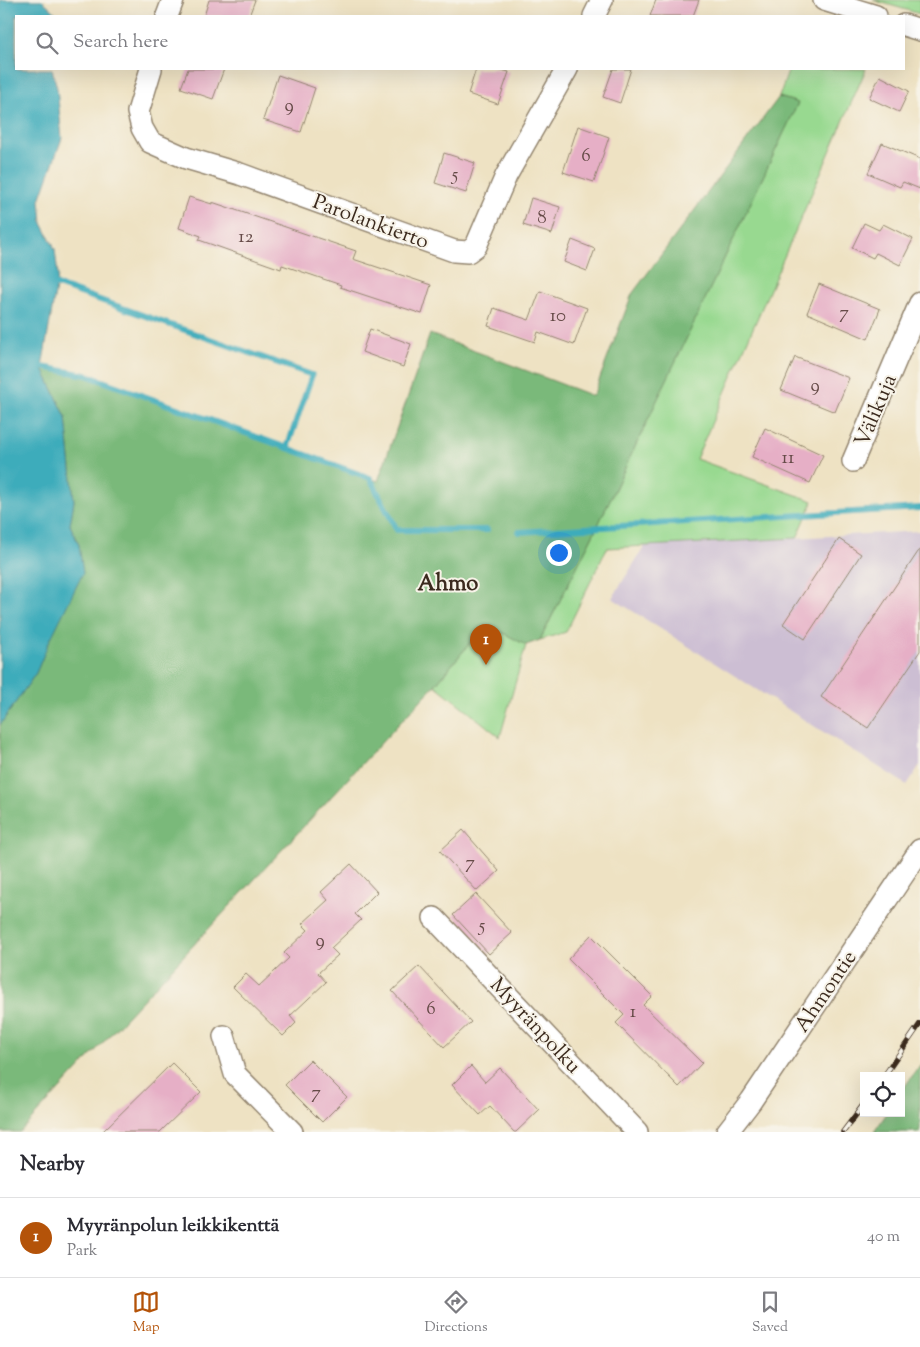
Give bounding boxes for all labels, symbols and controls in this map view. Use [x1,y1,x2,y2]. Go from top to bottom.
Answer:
search box [15,15,905,70]
icon: search [33,29,61,57]
text: Search here [73,29,168,56]
house number: 9 [284,93,294,120]
house number: 6 [581,143,591,170]
house number: 5 [451,162,459,189]
street label: Parolankierto [308,188,433,258]
house number: 8 [537,205,547,232]
house number: 12 [238,224,254,251]
house number: 7 [839,300,849,327]
house number: 10 [550,303,566,330]
street label: Välikuja [848,370,906,452]
house number: 9 [810,373,820,400]
house number: 11 [782,445,795,472]
your location [546,540,572,566]
district label: Ahmo [418,569,478,601]
pin: 1 [470,624,502,665]
house number: 7 [465,850,475,877]
house number: 5 [478,913,486,940]
house number: 9 [315,928,325,955]
street label: Ahmontie [788,945,865,1039]
street label: Myyränpolku [482,972,587,1081]
house number: 6 [426,996,436,1023]
house number: 1 [630,999,637,1026]
map controls [860,1072,905,1117]
button: locate [860,1072,905,1117]
house number: 7 [311,1080,321,1107]
text: Nearby [20,1150,85,1180]
text: Myyränpolun leikkikenttä [67,1213,279,1240]
text: 1 [33,1226,39,1249]
text: 40 m [867,1226,900,1249]
text: Park [67,1240,98,1263]
tab: Map [132,1288,160,1338]
tab: Directions [424,1288,488,1338]
tab: Saved [752,1288,788,1338]

